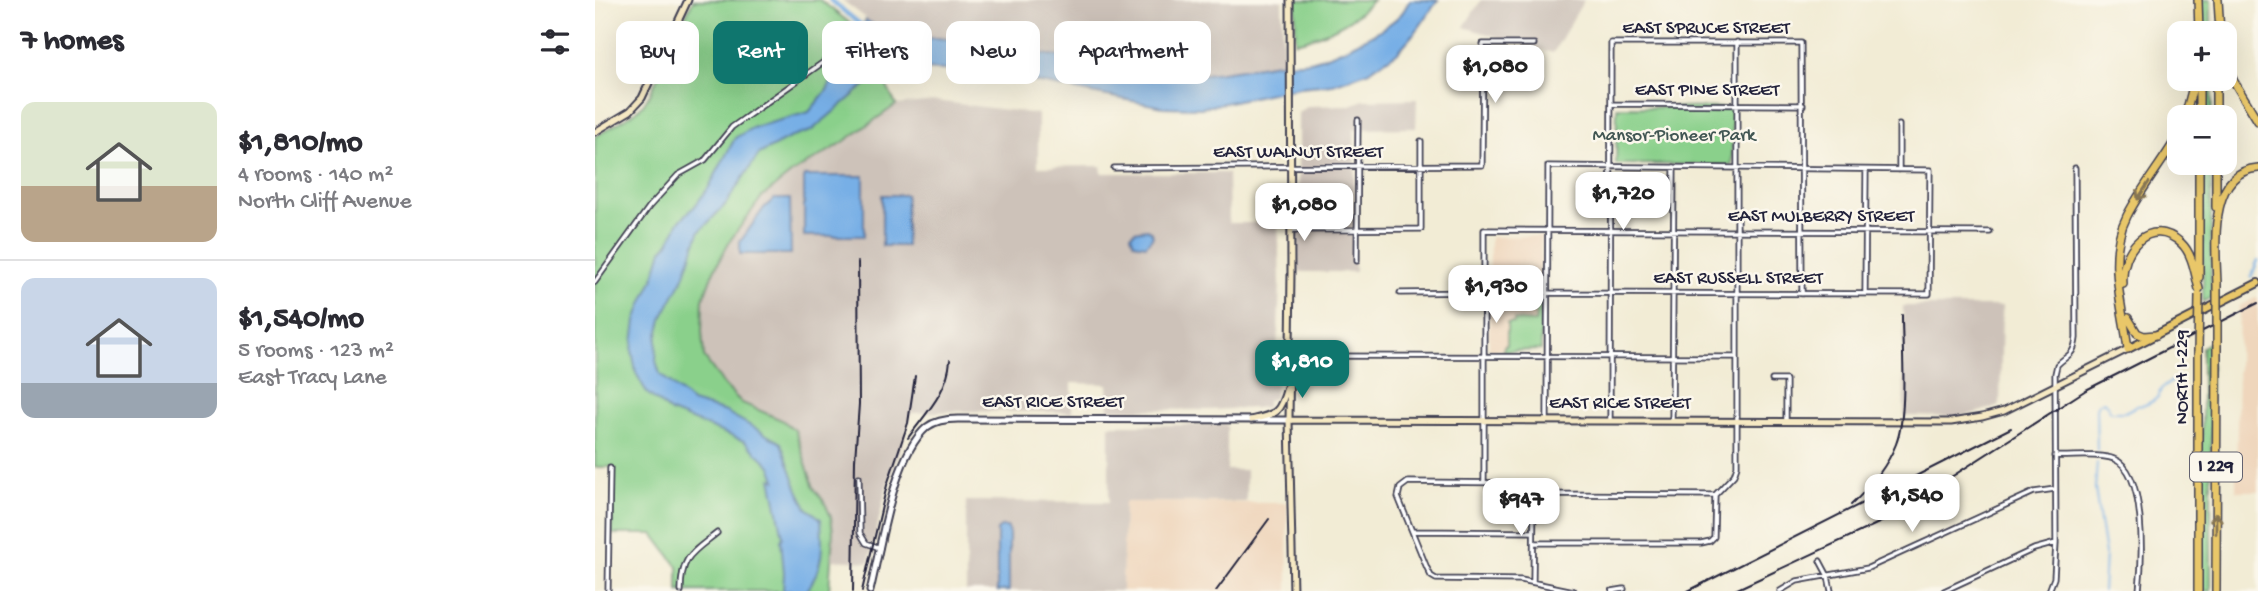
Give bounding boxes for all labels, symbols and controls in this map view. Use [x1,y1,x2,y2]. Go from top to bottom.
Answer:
street label: EAST SPRUCE STREET [1622,18,1790,41]
chip: Buy [616,21,699,84]
chip: Rent [713,21,808,84]
chip: Filters [822,21,932,84]
chip: New [946,21,1040,84]
chip: Apartment [1054,21,1211,84]
map controls [2167,21,2237,175]
button: + [2167,21,2237,91]
icon: filters [536,23,574,61]
text: 7 homes [21,25,123,60]
pin: $1,080 [1438,46,1552,105]
text: $1,080 [1462,54,1528,81]
street label: EAST PINE STREET [1635,80,1780,103]
button: − [2167,105,2237,175]
park label: Mansor-Pioneer Park [1593,125,1757,148]
text: $1,810/mo [238,127,363,162]
icon: home [77,130,161,214]
street label: EAST WALNUT STREET [1213,142,1384,165]
text: 4 rooms · 140 m² [238,162,393,189]
pin: $1,720 [1566,173,1680,232]
text: $1,720 [1591,181,1655,208]
one-way arrow [2135,181,2149,201]
pin: $1,080 [1247,184,1361,243]
text: North Cliff Avenue [238,189,412,216]
text: $1,080 [1271,192,1337,219]
street label: EAST MULBERRY STREET [1728,206,1915,229]
pin: $1,930 [1439,266,1553,325]
street label: EAST RUSSELL STREET [1653,268,1823,291]
text: $1,930 [1464,274,1528,301]
text: $1,540/mo [238,303,364,338]
icon: home [77,306,161,390]
street label: NORTH I-229 [2172,329,2195,425]
text: 5 rooms · 123 m² [238,338,394,365]
pin: $1,810 [1245,340,1359,400]
text: $1,810 [1271,349,1333,376]
text: East Tracy Lane [238,365,387,392]
street label: EAST RICE STREET [982,392,1125,415]
street label: EAST RICE STREET [1549,393,1692,416]
road number: I 229 [2190,452,2242,481]
pin: $1,540 [1855,475,1969,534]
pin: $947 [1480,478,1562,538]
text: $1,540 [1881,483,1943,510]
text: $947 [1499,487,1543,514]
one-way arrow [2209,512,2223,535]

